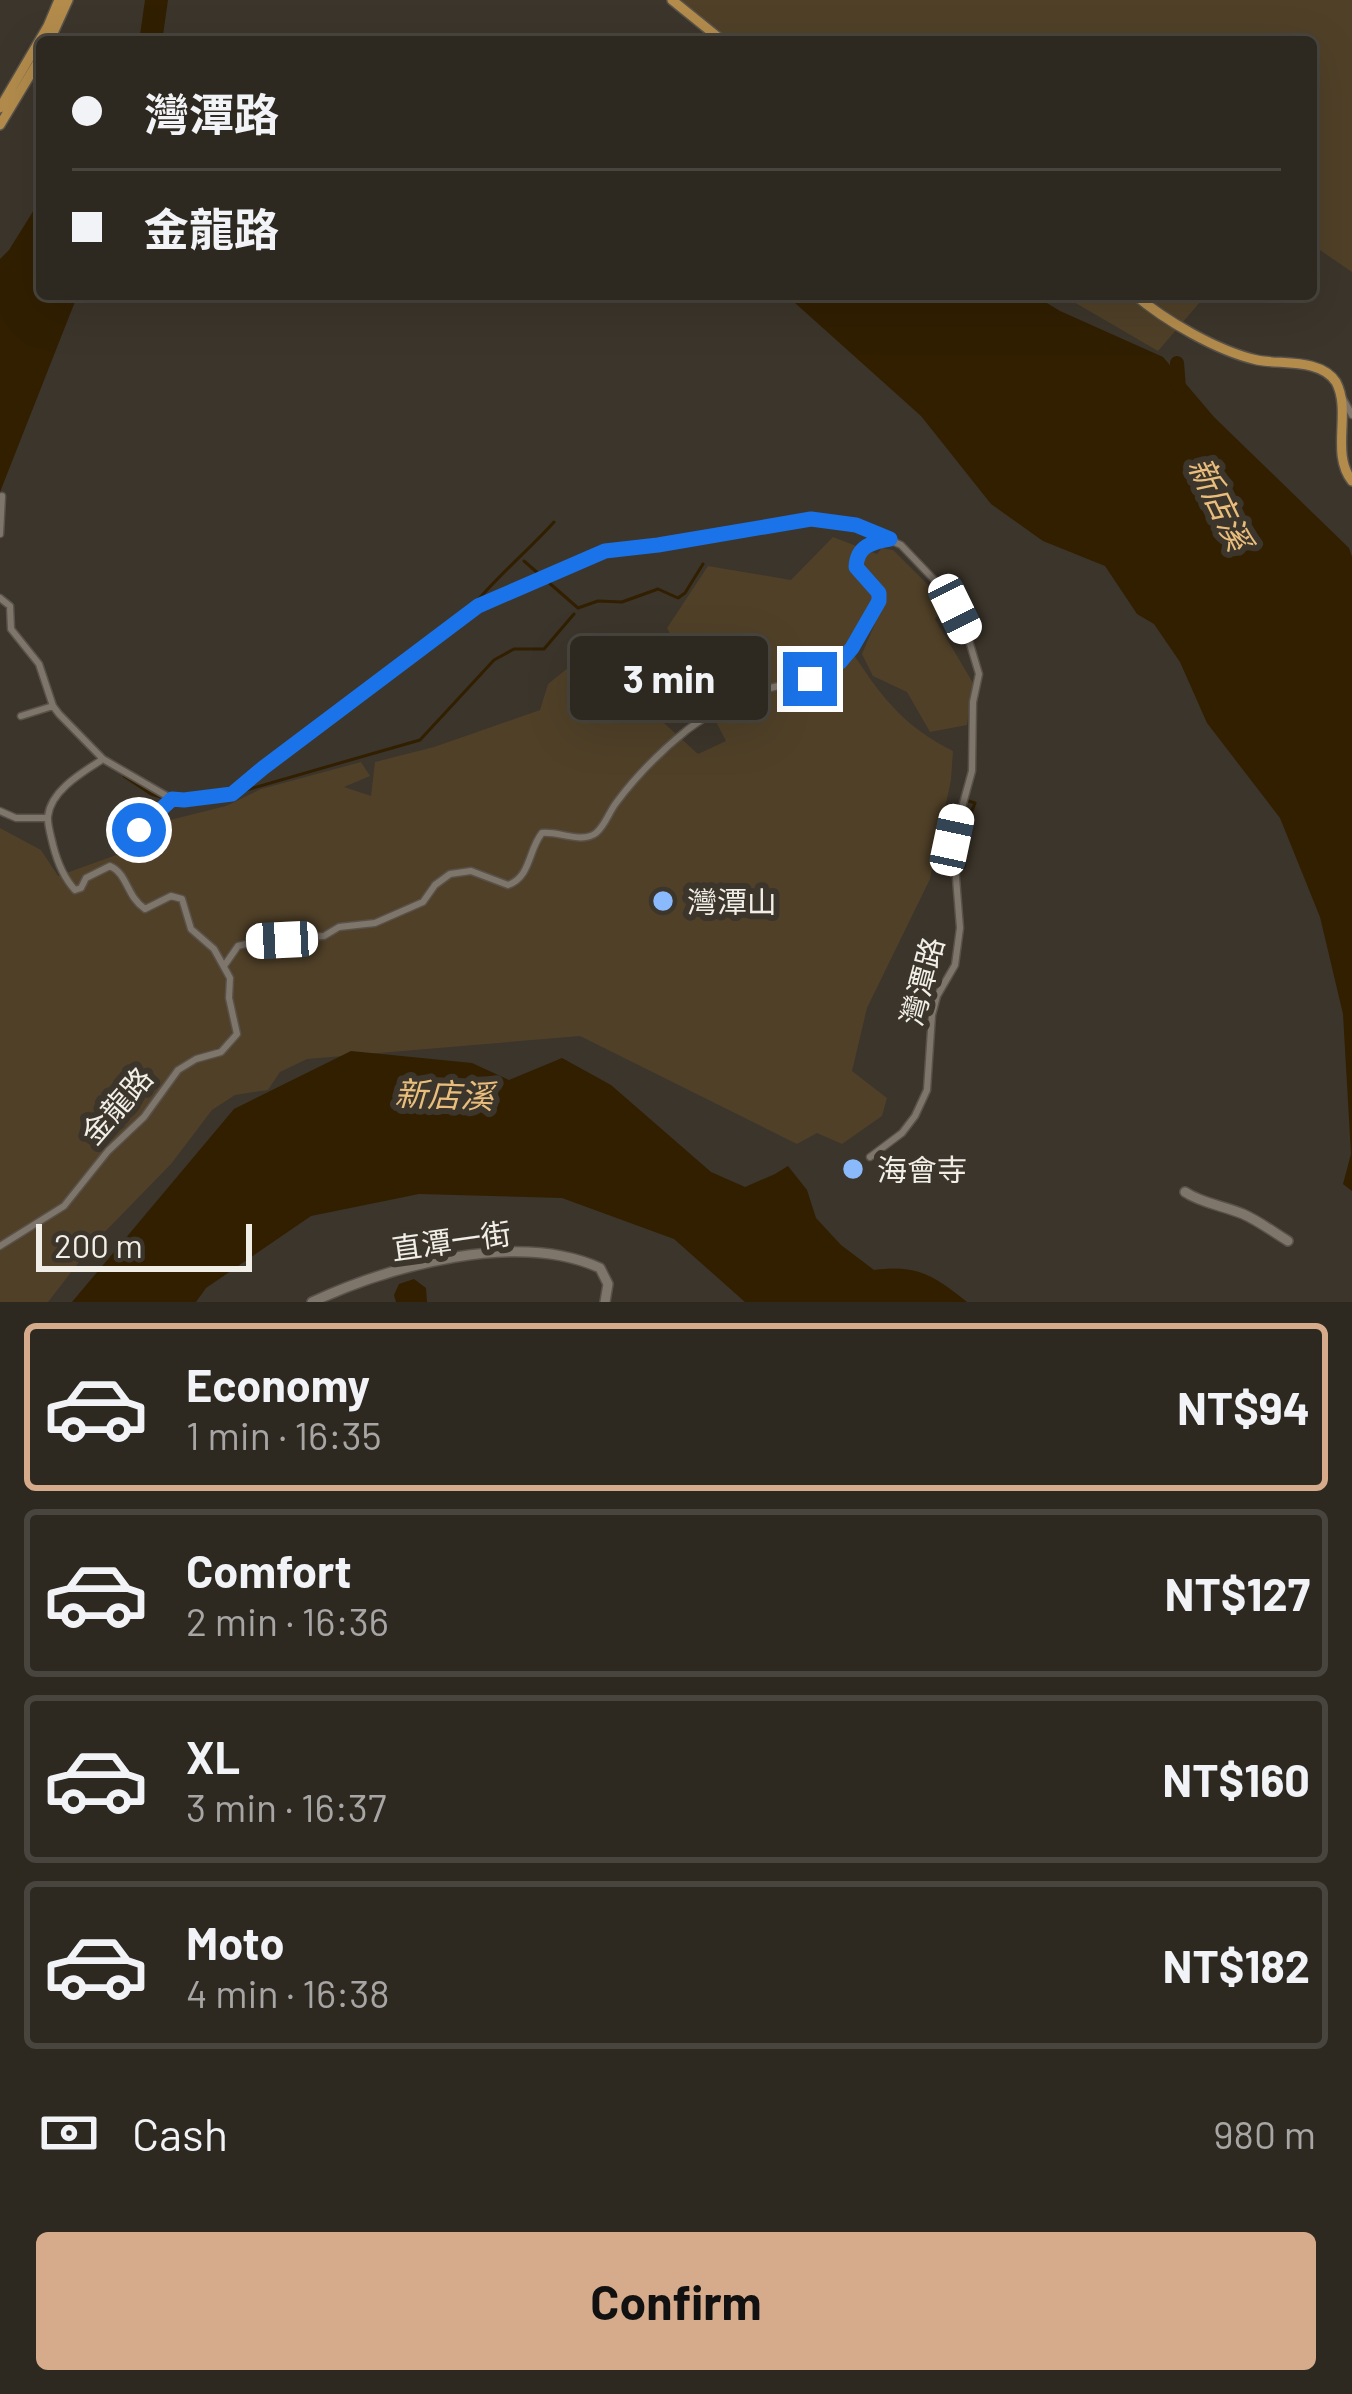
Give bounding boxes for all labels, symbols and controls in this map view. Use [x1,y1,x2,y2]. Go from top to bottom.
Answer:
text: 灣潭路 [144,86,279,140]
text: 金龍路 [144,201,279,255]
water label: 新店溪 [1181,450,1262,560]
car [923,569,987,649]
callout: 3 min [570,637,768,721]
route end [783,652,837,706]
text: 3 min [623,654,715,701]
car [927,801,977,879]
route start [112,803,166,857]
place label: 灣潭山 [687,883,777,919]
marker: 灣潭山 [650,888,676,914]
car [245,920,319,960]
street label: 灣潭路 [892,933,950,1029]
street label: 金龍路 [73,1059,159,1151]
water label: 新店溪 [394,1072,498,1116]
place label: 海會寺 [877,1151,967,1187]
marker: 海會寺 [840,1156,866,1182]
street label: 直潭一街 [389,1214,513,1266]
scale bar [36,1218,252,1271]
text: 200 m [54,1225,143,1265]
icon: car [42,1353,150,1461]
text: Economy [186,1357,370,1411]
text: NT$94 [1177,1380,1310,1434]
text: 1 min · 16:35 [186,1411,382,1458]
icon: car [42,1539,150,1647]
text: Comfort [186,1543,352,1597]
text: NT$127 [1165,1566,1310,1620]
text: 2 min · 16:36 [186,1597,389,1644]
icon: car [42,1725,150,1833]
text: XL [186,1729,240,1783]
text: NT$160 [1162,1752,1310,1806]
text: 3 min · 16:37 [186,1783,386,1830]
icon: car [42,1911,150,2019]
text: Moto [186,1915,284,1969]
text: NT$182 [1163,1938,1310,1992]
text: 4 min · 16:38 [186,1969,390,2016]
icon: cash [36,2100,102,2166]
text: Cash [132,2106,228,2160]
text: 980 m [1213,2110,1316,2157]
button: Confirm [36,2232,1316,2370]

